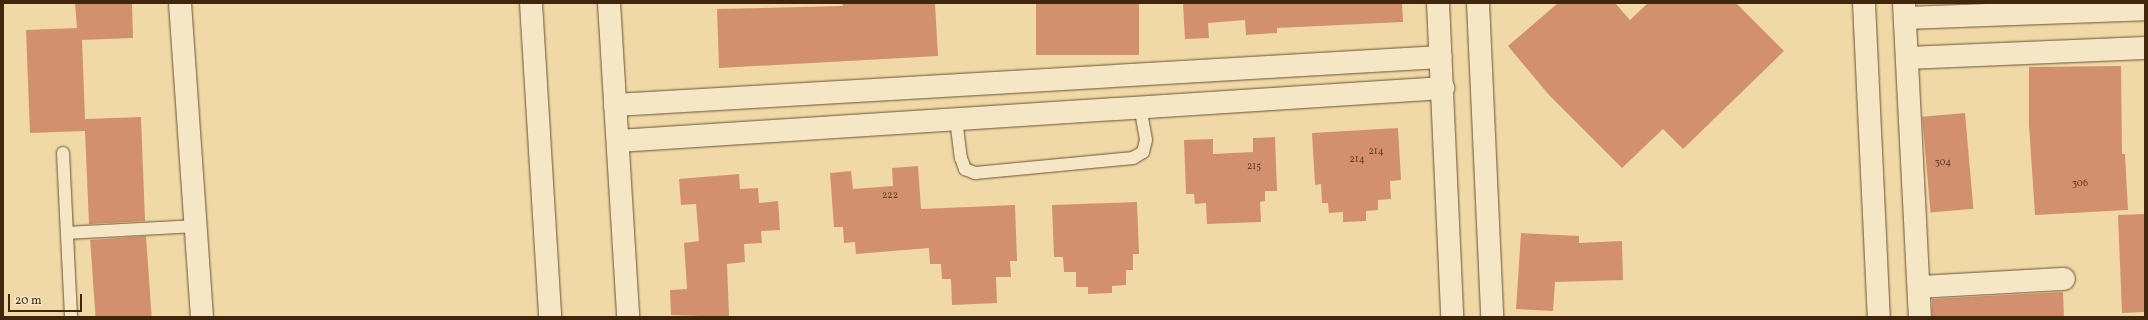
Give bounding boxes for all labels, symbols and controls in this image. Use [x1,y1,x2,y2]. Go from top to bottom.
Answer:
house number: 214 [1368,146,1384,158]
house number: 214 [1349,154,1365,166]
house number: 304 [1935,157,1951,169]
house number: 215 [1247,161,1261,173]
house number: 306 [2072,178,2088,190]
house number: 222 [882,190,898,202]
scale bar [10,286,84,312]
text: 20 m [15,293,42,309]

